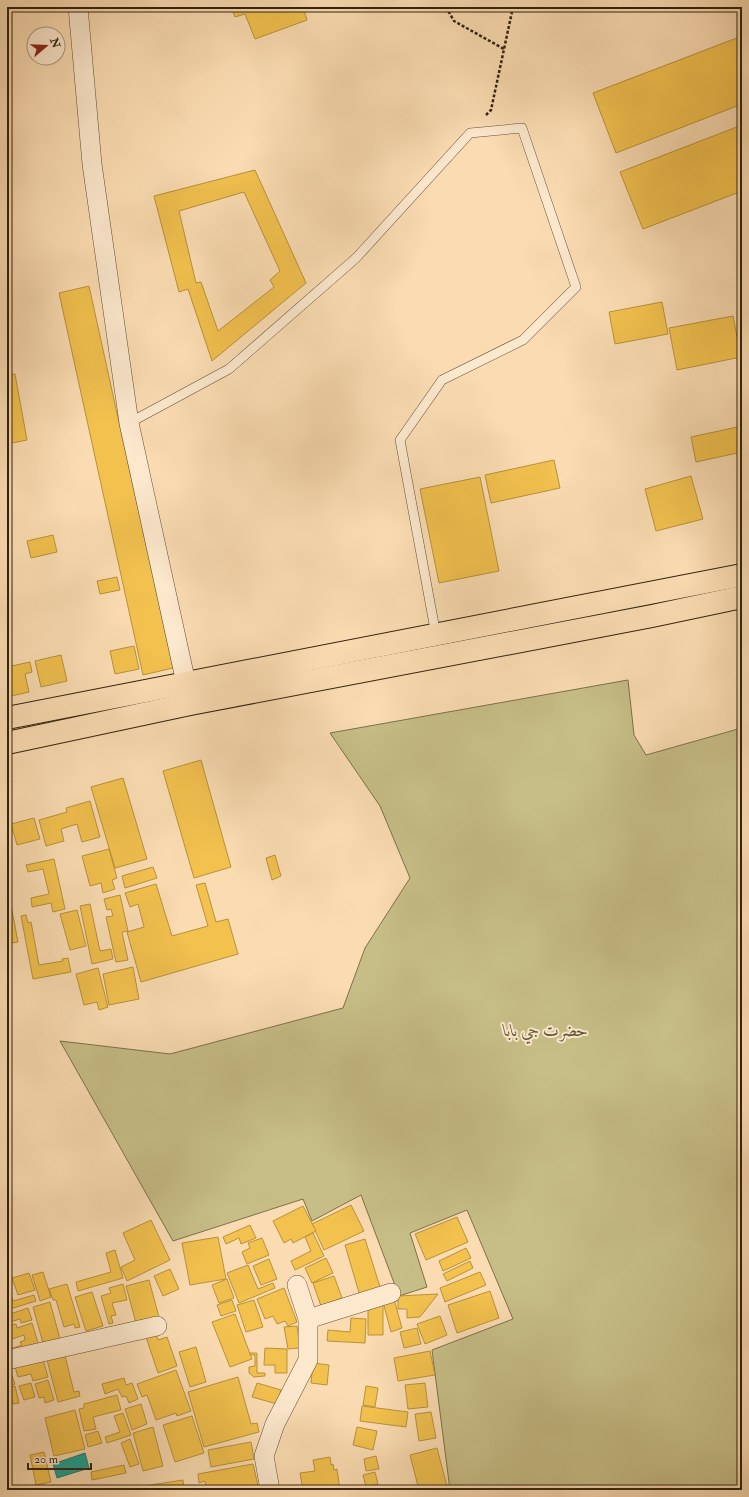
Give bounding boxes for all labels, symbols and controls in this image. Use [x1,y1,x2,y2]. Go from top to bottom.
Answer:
north arrow [26,26,66,66]
text: N [47,35,63,51]
park label: حضرت جي بابا [502,1020,588,1045]
scale bar [28,1445,91,1471]
text: 20 m [34,1452,59,1467]

